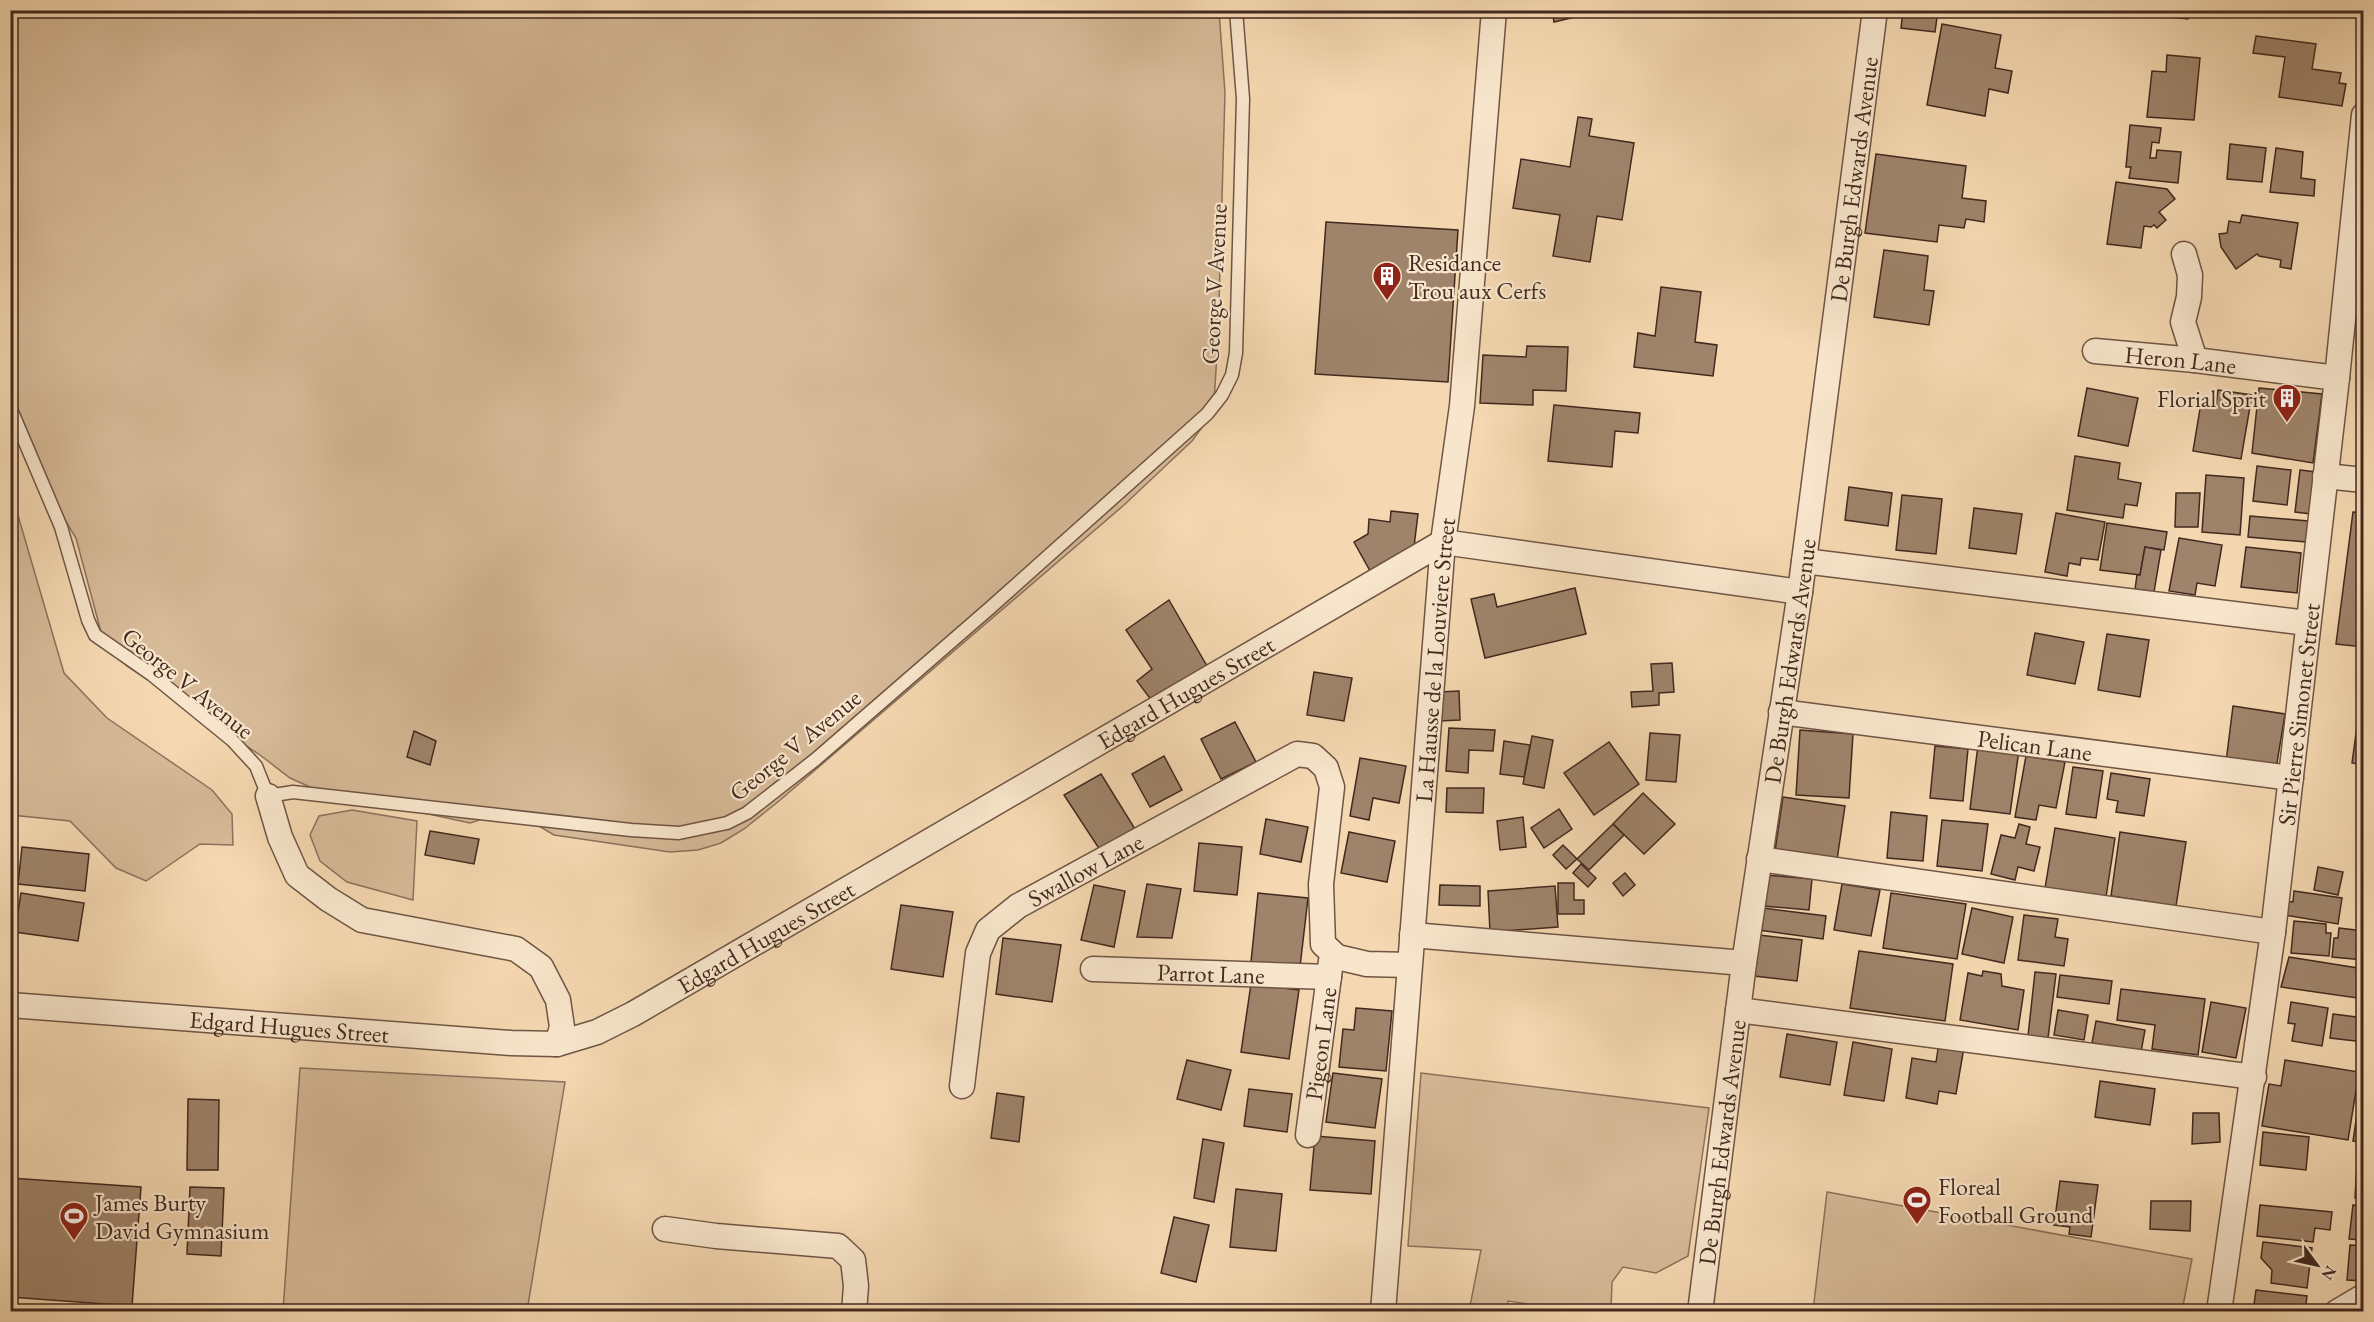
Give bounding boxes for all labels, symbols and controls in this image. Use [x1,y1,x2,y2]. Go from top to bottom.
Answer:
street label: De Burgh Edwards Avenue [1822,55,1884,304]
street label: George V Avenue [1194,203,1234,365]
place label: Residance Trou aux Cerfs [1408,247,1546,306]
building icon: Residance Trou aux Cerfs [1371,260,1403,302]
street label: Heron Lane [2124,338,2238,381]
building icon: Florial Sprit [2271,382,2303,424]
place label: Florial Sprit [2157,383,2266,414]
street label: La Hausse de la Louviere Street [1407,515,1462,804]
street label: De Burgh Edwards Avenue [1756,537,1822,786]
street label: Sir Pierre Simonet Street [2270,601,2326,827]
street label: George V Avenue [116,620,260,746]
street label: Edgard Hugues Street [1091,628,1280,756]
street label: George V Avenue [723,682,867,808]
street label: Pelican Lane [1976,722,2094,768]
street label: Swallow Lane [1022,825,1148,913]
street label: Edgard Hugues Street [671,873,860,1000]
street label: Parrot Lane [1157,956,1265,990]
street label: Pigeon Lane [1297,985,1343,1102]
street label: Edgard Hugues Street [188,1003,391,1049]
street label: De Burgh Edwards Avenue [1691,1018,1752,1267]
place label: Floreal Football Ground [1938,1171,2094,1230]
sports icon: Floreal Football Ground [1901,1184,1933,1226]
place label: James Burty David Gymnasium [93,1187,270,1246]
sports icon: James Burty David Gymnasium [58,1200,90,1242]
north arrow [2287,1235,2347,1295]
text: N [2317,1262,2341,1284]

